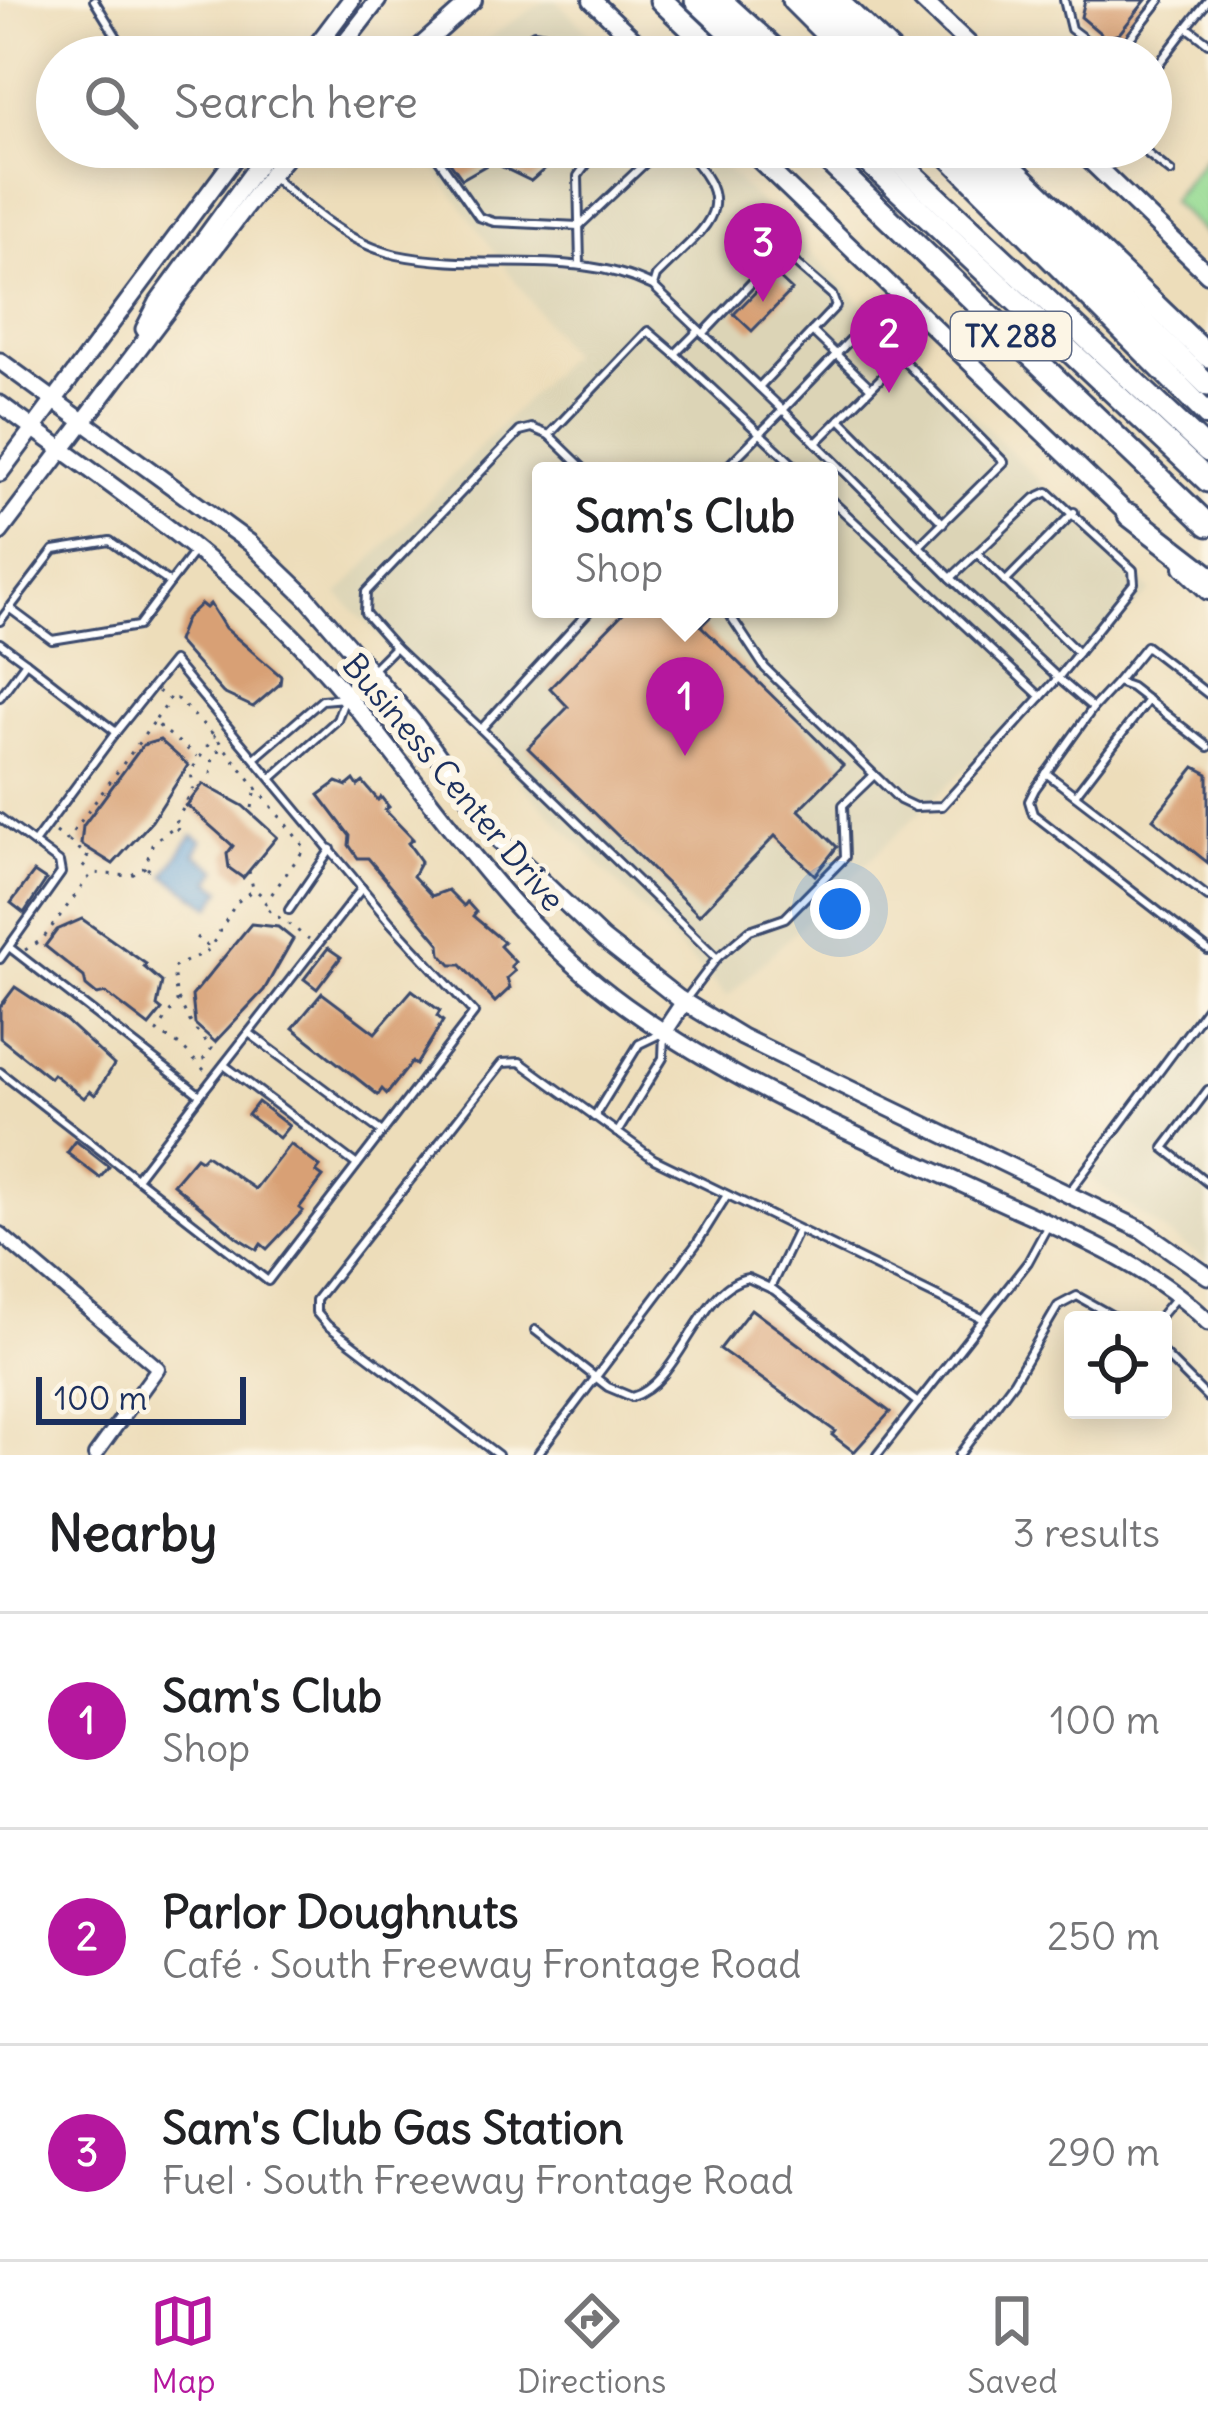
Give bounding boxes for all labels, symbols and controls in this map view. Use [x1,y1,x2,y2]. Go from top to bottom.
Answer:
search box [36,36,1172,168]
icon: search [78,69,144,135]
text: Search here [174,74,418,130]
pin: 3 [724,203,802,302]
pin: 2 [850,294,928,393]
road number: TX 288 [951,312,1071,360]
popup [532,462,838,618]
text: Sam's Club [575,488,795,544]
text: Shop [575,544,663,593]
street label: Business Center Drive [334,645,574,919]
pin: 1 [646,657,724,756]
your location [810,879,870,939]
map controls [1064,1311,1172,1419]
button: locate [1064,1311,1172,1419]
scale bar [36,1371,246,1424]
text: 100 m [54,1377,147,1419]
text: Nearby [48,1501,217,1565]
text: 3 results [1013,1509,1160,1558]
text: Sam's Club [162,1668,382,1724]
text: 1 [79,1696,95,1745]
text: 100 m [1050,1696,1160,1745]
text: Shop [162,1724,250,1773]
text: Parlor Doughnuts [162,1884,519,1940]
text: 2 [76,1912,98,1961]
text: 250 m [1047,1912,1160,1961]
text: Café · South Freeway Frontage Road [162,1940,801,1989]
text: Sam's Club Gas Station [162,2100,624,2156]
text: 3 [76,2128,98,2177]
text: 290 m [1047,2128,1160,2177]
text: Fuel · South Freeway Frontage Road [162,2156,794,2205]
tab: Map [150,2288,216,2402]
tab: Directions [517,2288,666,2402]
tab: Saved [967,2288,1058,2402]

